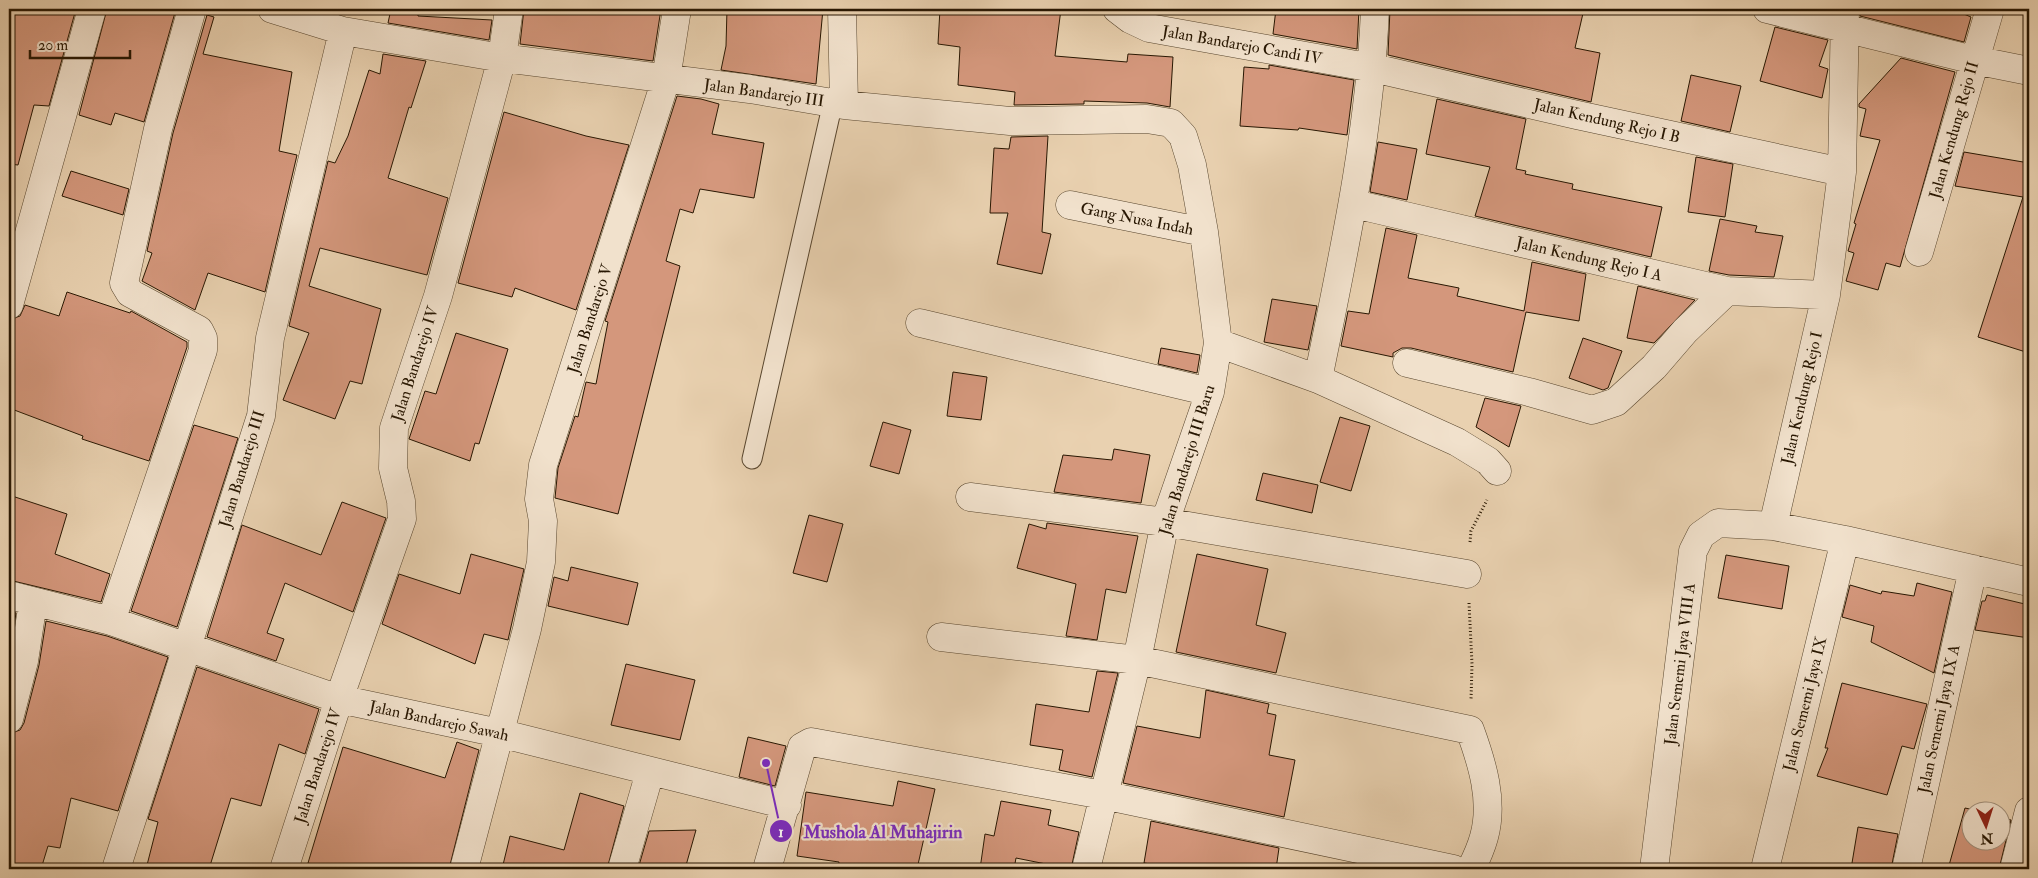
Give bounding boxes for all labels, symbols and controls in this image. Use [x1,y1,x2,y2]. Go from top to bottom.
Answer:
street label: Jalan Bandarejo Candi IV [1159,21,1324,70]
scale bar [30,28,130,60]
text: 20 m [38,36,68,55]
street label: Jalan Kendung Rejo II [1925,59,1984,202]
street label: Jalan Bandarejo III [701,75,826,112]
street label: Jalan Kendung Rejo I B [1531,94,1682,149]
street label: Gang Nusa Indah [1079,198,1196,240]
street label: Jalan Kendung Rejo I A [1513,232,1664,287]
street label: Jalan Bandarejo V [563,261,618,377]
street label: Jalan Bandarejo IV [387,303,444,425]
street label: Jalan Kendung Rejo I [1777,330,1828,468]
street label: Jalan Bandarejo III Baru [1154,382,1220,539]
street label: Jalan Bandarejo III [214,408,270,531]
street label: Jalan Sememi Jaya VIII A [1660,582,1701,747]
street label: Jalan Sememi Jaya IX [1778,634,1833,775]
street label: Jalan Sememi Jaya IX A [1913,643,1966,796]
street label: Jalan Bandarejo Sawah [366,696,511,747]
street label: Jalan Bandarejo IV [290,705,347,827]
north arrow [1960,800,2010,850]
callout: Mushola Al Muhajirin [769,815,973,848]
text: Mushola Al Muhajirin [802,821,963,844]
text: 1 [778,823,784,842]
text: N [1980,829,1995,847]

